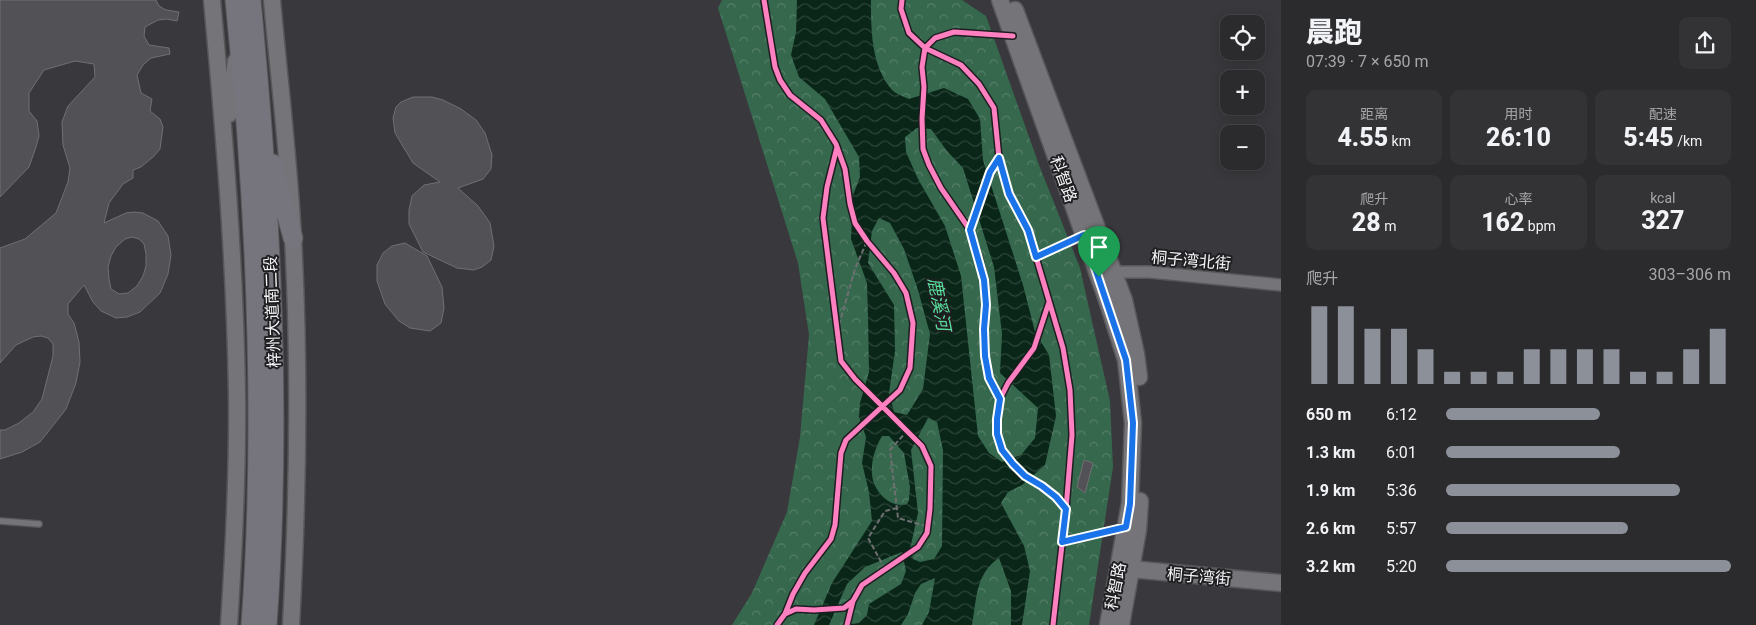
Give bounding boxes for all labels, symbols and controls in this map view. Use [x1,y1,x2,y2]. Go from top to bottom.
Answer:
map controls [1220,15,1265,170]
button: locate [1220,15,1265,60]
text: 晨跑 [1306,16,1362,49]
button: share [1679,17,1731,69]
text: 07:39 · 7 × 650 m [1306,52,1428,71]
button: + [1220,70,1265,115]
text: 距离 [1360,106,1388,122]
text: 用时 [1504,106,1532,122]
text: 配速 [1649,106,1677,122]
text: 4.55 [1337,123,1388,152]
text: 26:10 [1486,123,1551,152]
text: 5:45 [1623,123,1674,152]
button: − [1220,125,1265,170]
text: km [1388,133,1411,149]
text: /km [1674,133,1702,149]
street label: 科智路 [1046,153,1081,205]
text: kcal [1650,190,1675,206]
text: 爬升 [1360,191,1388,207]
text: 心率 [1504,191,1532,207]
text: 327 [1641,206,1684,235]
text: 28 [1352,208,1381,237]
text: 162 [1481,208,1524,237]
text: m [1381,218,1396,234]
text: bpm [1524,218,1556,234]
pin [1078,226,1120,277]
icon: arrive [1085,233,1113,261]
street label: 桐子湾北街 [1150,248,1232,273]
street label: 梓州大道南二段 [261,256,284,368]
text: 303–306 m [1649,265,1731,284]
text: 爬升 [1306,269,1338,288]
water label: 鹿溪河 [924,275,956,335]
text: 650 m [1306,405,1351,424]
text: 6:12 [1386,405,1417,424]
text: 1.3 km [1306,443,1355,462]
text: 6:01 [1386,443,1417,462]
text: 1.9 km [1306,481,1355,500]
text: 5:36 [1386,481,1417,500]
text: 2.6 km [1306,519,1355,538]
text: 5:57 [1386,519,1417,538]
text: 3.2 km [1306,557,1355,576]
text: 5:20 [1386,557,1417,576]
street label: 科智路 [1102,561,1129,611]
street label: 桐子湾街 [1166,564,1232,589]

